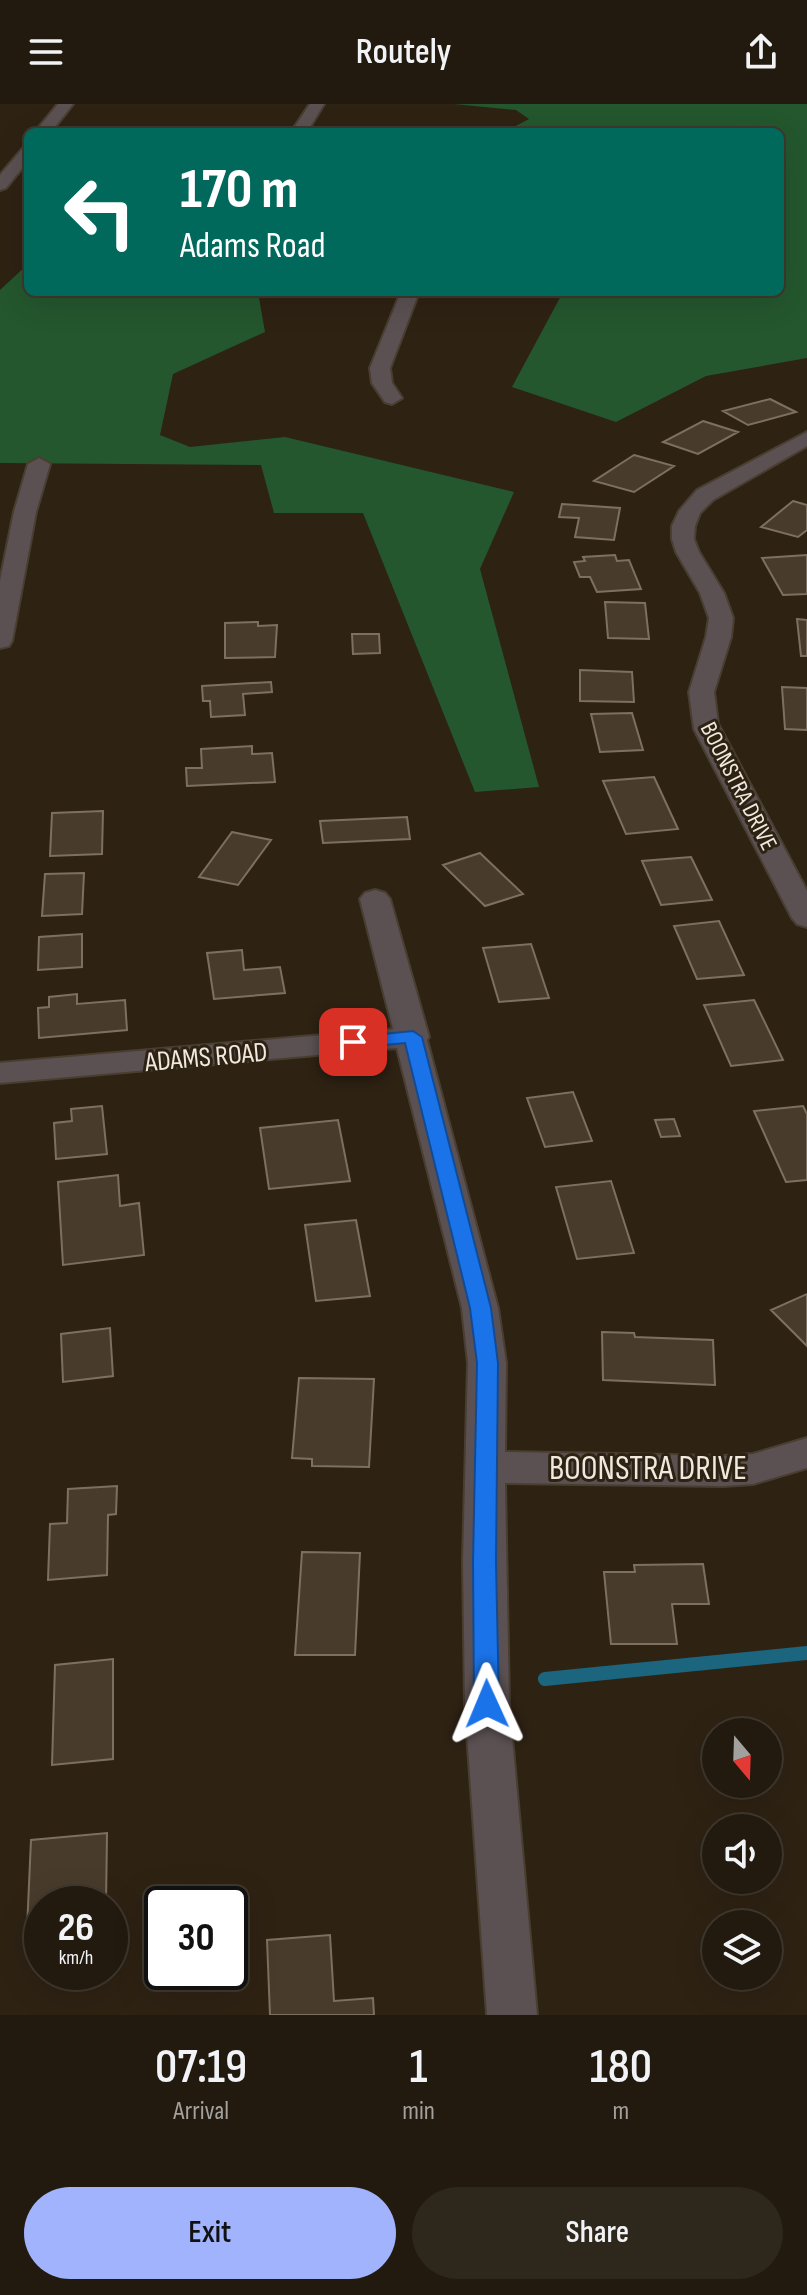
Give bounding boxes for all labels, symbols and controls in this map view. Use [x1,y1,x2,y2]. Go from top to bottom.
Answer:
icon: menu [24,30,68,74]
icon: share [739,30,783,74]
text: Routely [356,31,451,74]
text: 170 m [180,157,298,224]
icon: left [48,160,152,264]
text: Adams Road [180,225,326,268]
street label: BOONSTRA DRIVE [694,717,783,855]
pin [319,1008,387,1076]
icon: arrive [331,1020,375,1064]
street label: ADAMS ROAD [143,1036,269,1079]
street label: BOONSTRA DRIVE [549,1448,747,1489]
position arrow [445,1662,529,1746]
north arrow [702,1718,782,1798]
map controls [702,1718,782,1990]
button: sound [702,1814,782,1894]
speed limit sign: 30 [144,1886,248,1990]
text: 26 [58,1904,94,1952]
button: layers [702,1910,782,1990]
text: km/h [59,1946,93,1970]
text: 07:19 [155,2039,247,2096]
text: 1 [410,2039,427,2096]
text: 180 [590,2039,652,2096]
text: Arrival [173,2096,229,2127]
text: min [402,2096,435,2127]
text: m [613,2096,629,2127]
button: Exit [24,2187,396,2279]
button: Share [412,2187,783,2279]

